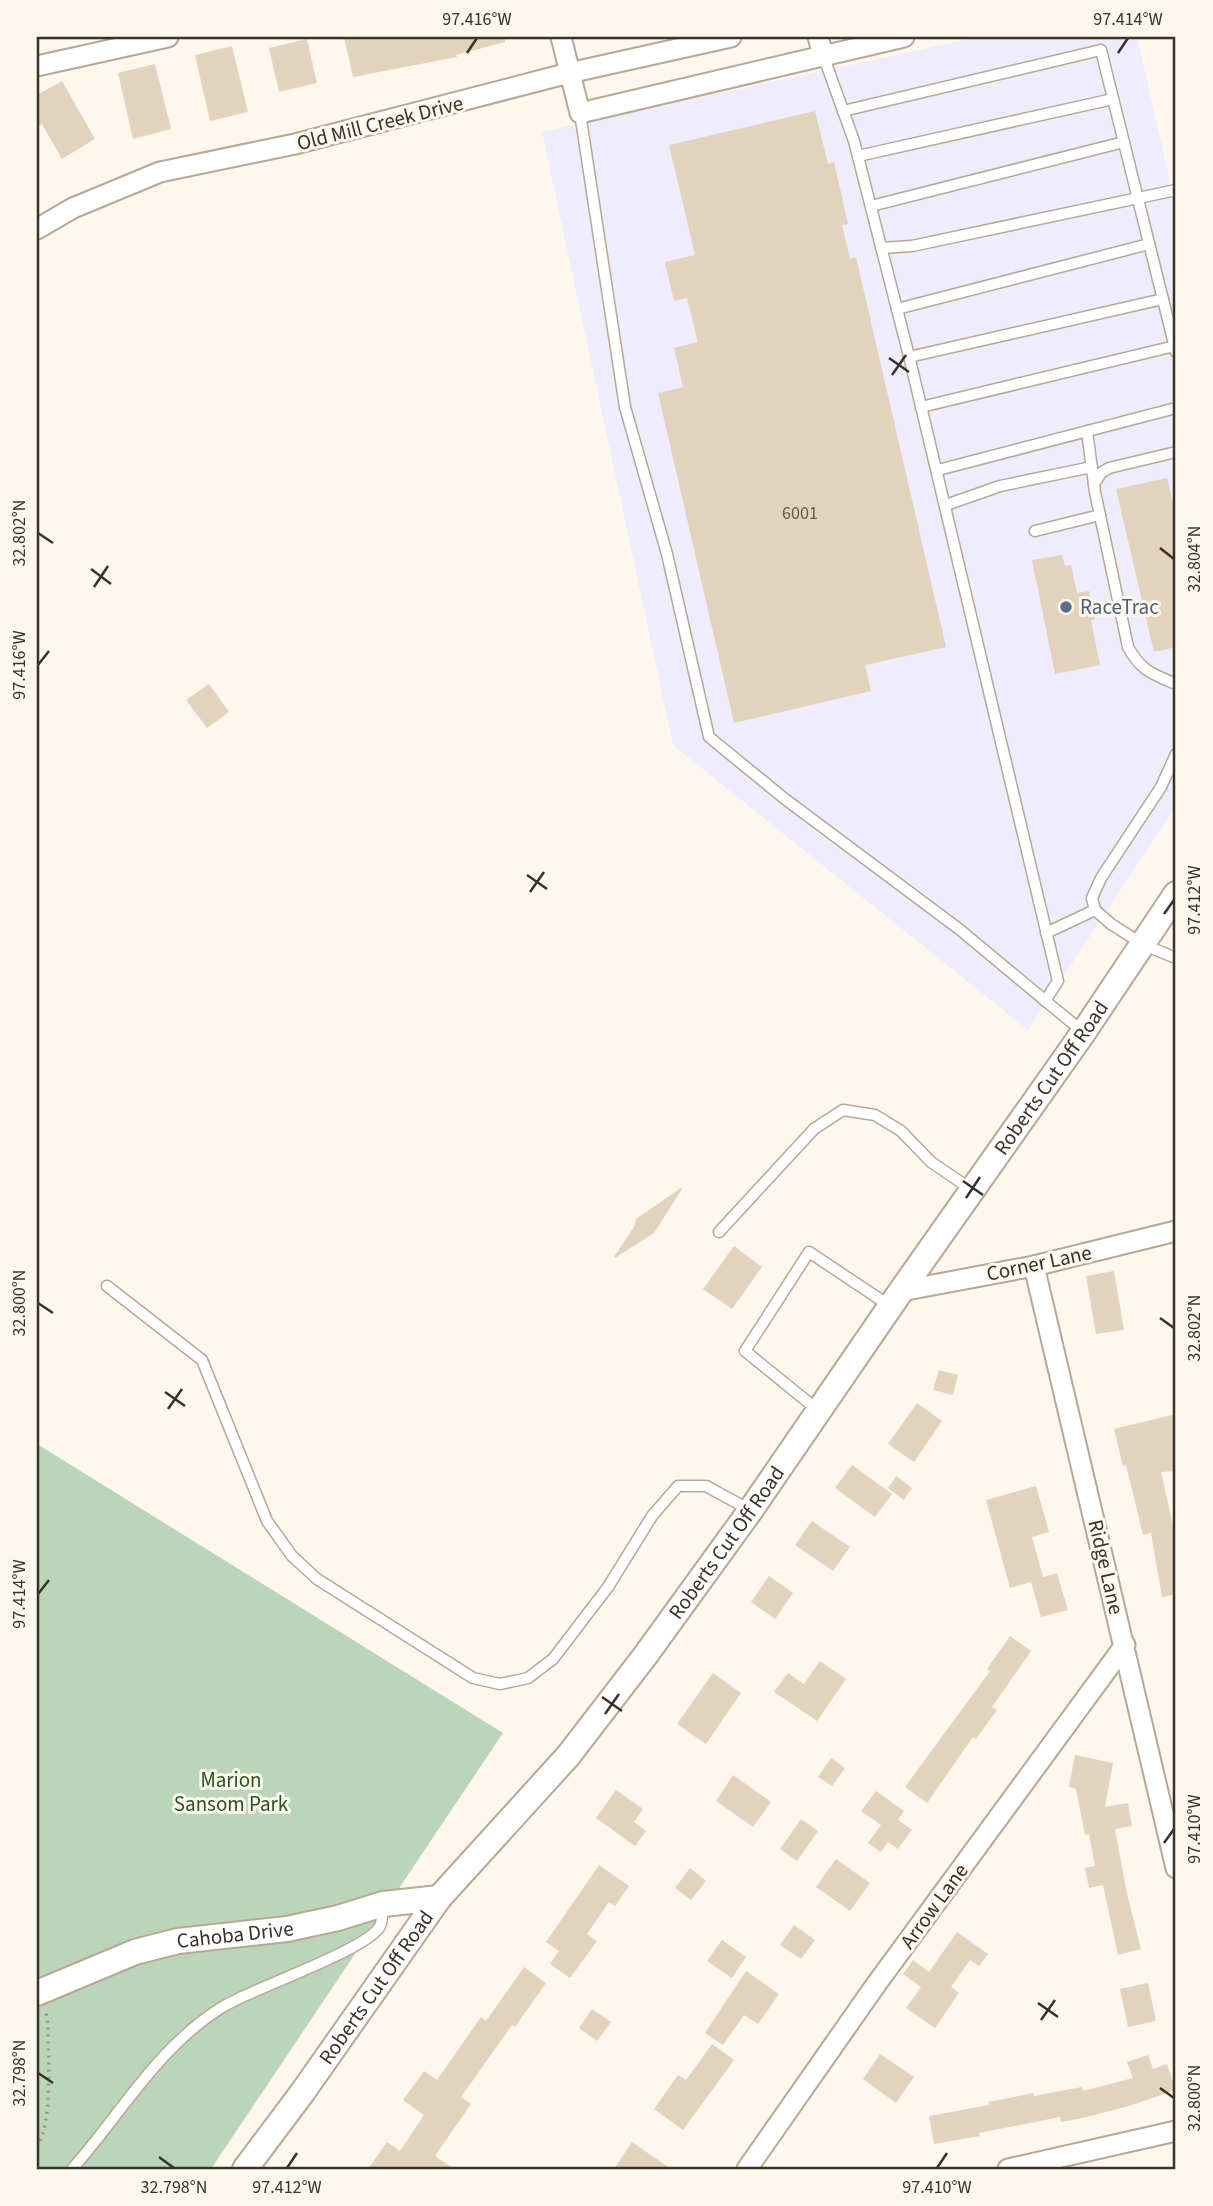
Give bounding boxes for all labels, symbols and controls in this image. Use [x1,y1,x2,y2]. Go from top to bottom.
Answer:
text: 97.416°W [442,7,512,32]
text: 97.414°W [1093,7,1163,32]
street label: Old Mill Creek Drive [294,88,466,158]
text: 32.802°N [7,500,32,566]
house number: 6001 [782,501,818,526]
text: 32.804°N [1182,526,1207,592]
place label: RaceTrac [1080,592,1159,622]
marker: RaceTrac [1058,599,1074,615]
text: 97.416°W [7,630,32,700]
text: 97.412°W [1182,865,1207,935]
street label: Roberts Cut Off Road [987,995,1116,1161]
street label: Corner Lane [984,1237,1094,1289]
text: 32.800°N [7,1270,32,1336]
text: 32.802°N [1182,1295,1207,1361]
street label: Roberts Cut Off Road [661,1460,792,1626]
street label: Ridge Lane [1081,1517,1131,1617]
text: 97.414°W [7,1559,32,1629]
park label: Marion Sansom Park [174,1765,289,1819]
text: 97.410°W [1182,1794,1207,1864]
street label: Arrow Lane [893,1857,975,1955]
street label: Roberts Cut Off Road [311,1904,441,2071]
street label: Cahoba Drive [175,1913,296,1956]
text: 32.798°N [7,2040,32,2106]
text: 32.800°N [1182,2065,1207,2131]
text: 32.798°N [141,2175,207,2200]
text: 97.412°W [252,2175,322,2200]
text: 97.410°W [902,2175,972,2200]

